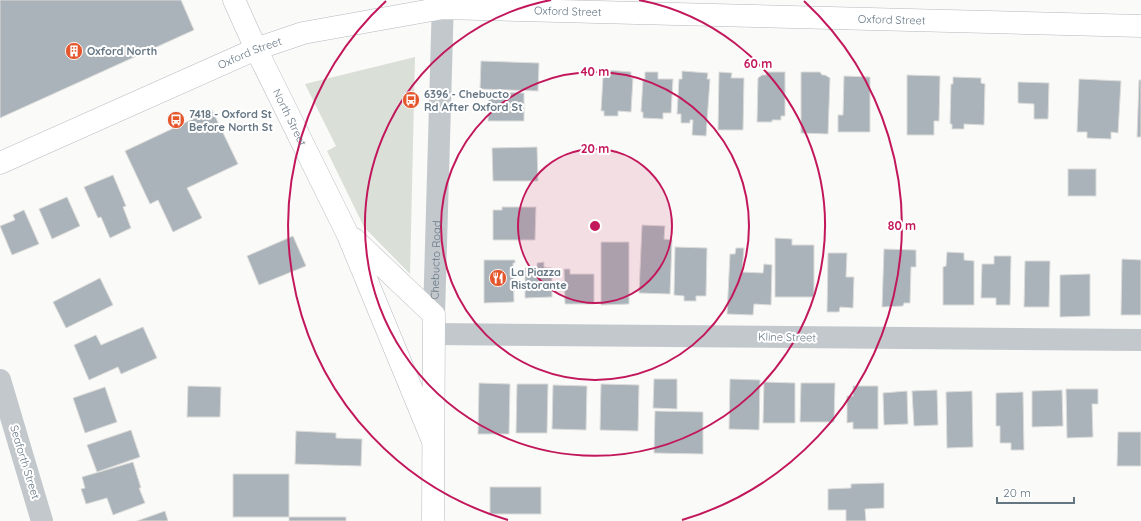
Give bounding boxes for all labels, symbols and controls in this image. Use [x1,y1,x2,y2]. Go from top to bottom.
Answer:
street label: Oxford Street [534,3,602,19]
street label: Oxford Street [858,12,926,27]
street label: Oxford Street [216,34,284,72]
building icon: Oxford North [64,41,84,61]
place label: Oxford North [87,44,157,58]
text: 60 m [744,56,772,71]
text: 40 m [581,64,609,79]
street label: North Street [270,86,310,149]
place label: 6396 - Chebucto Rd After Oxford St [424,87,523,114]
bus stop icon: 6396 - Chebucto Rd After Oxford St [401,90,421,110]
place label: 7418 - Oxford St Before North St [189,107,273,134]
bus stop icon: 7418 - Oxford St Before North St [166,110,186,130]
text: 20 m [581,141,609,156]
text: 80 m [888,218,916,233]
centre of rings [588,219,602,233]
street label: Chebucto Road [427,220,444,300]
place label: La Piazza Ristorante [511,265,567,292]
restaurant icon: La Piazza Ristorante [488,268,508,288]
street label: Kline Street [758,329,816,345]
street label: Seaforth Street [7,423,43,501]
scale bar [997,479,1074,505]
text: 20 m [1003,485,1031,500]

